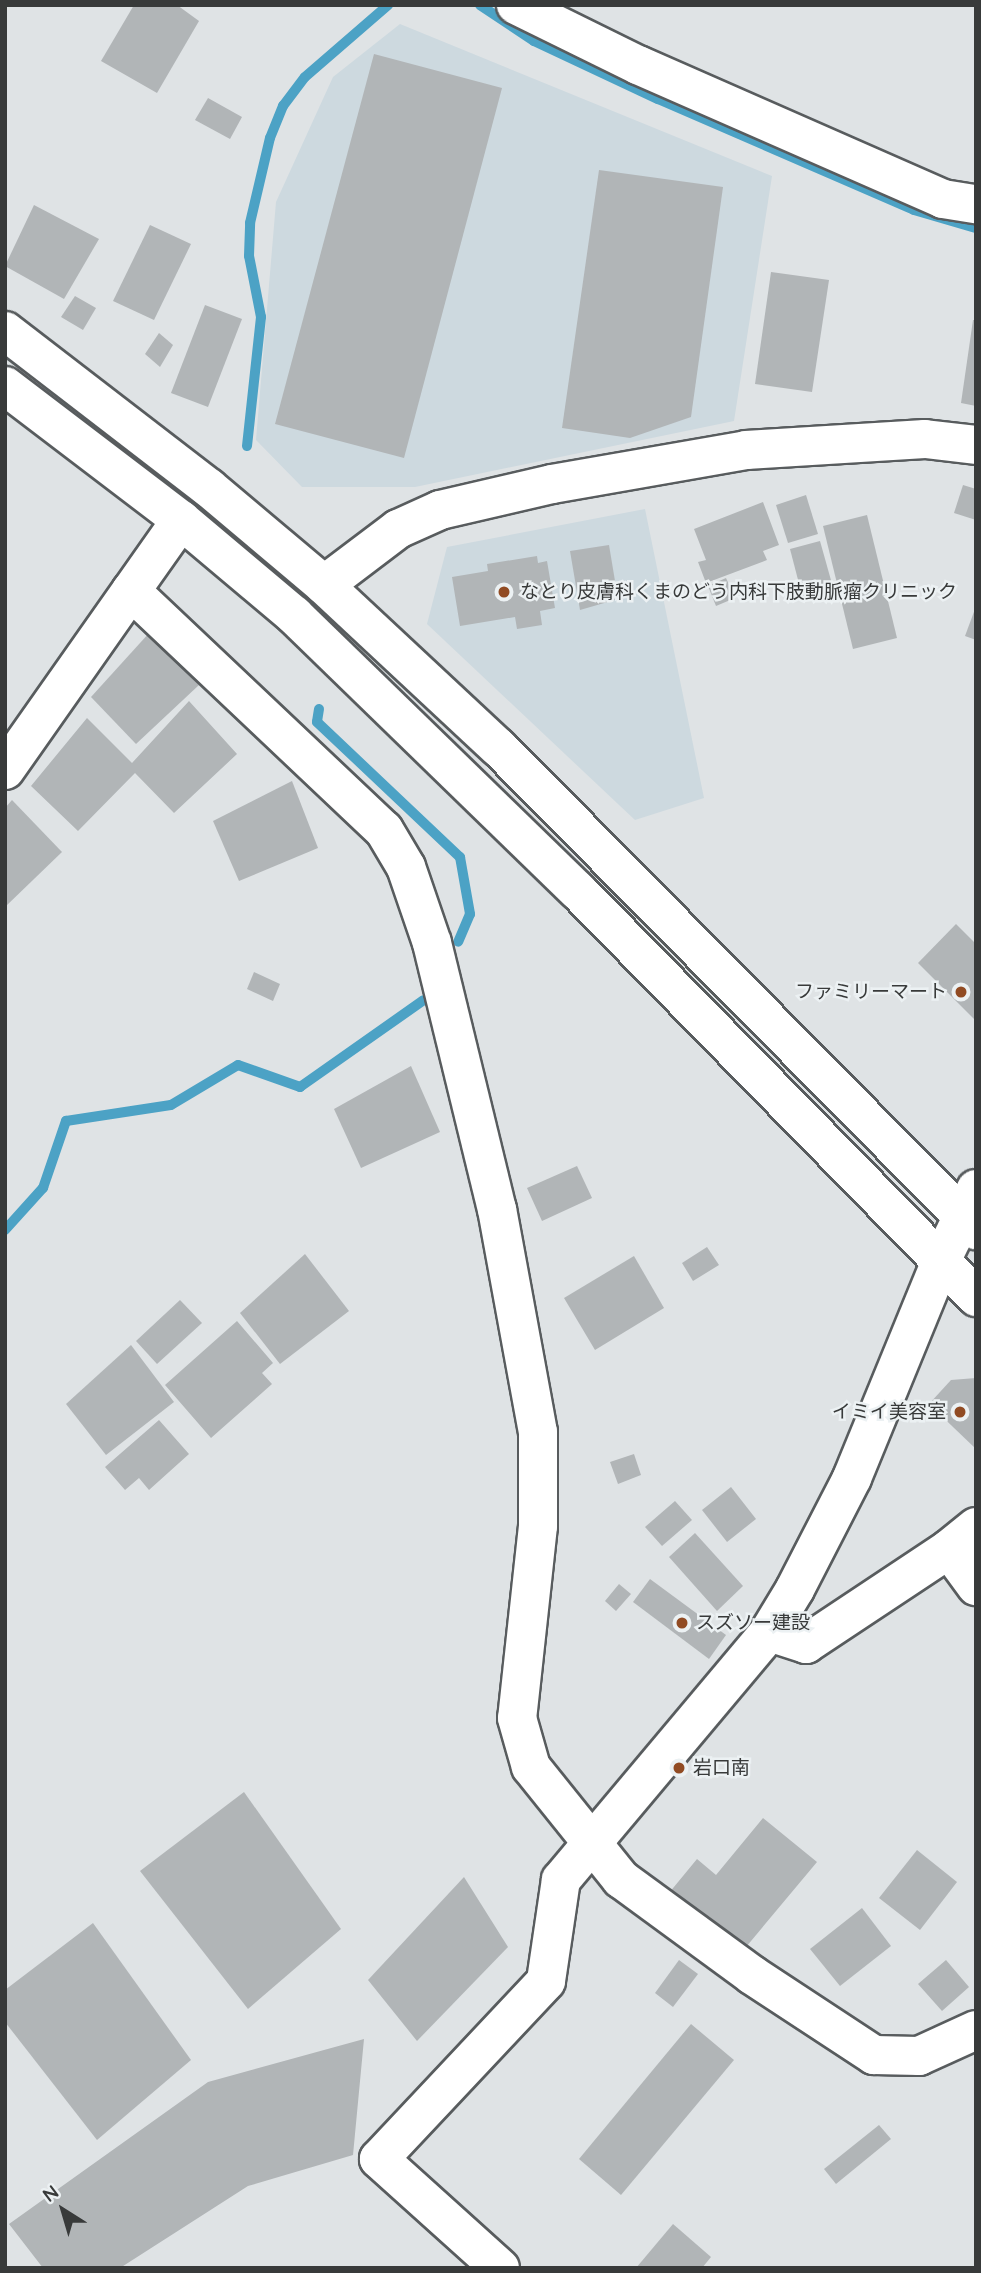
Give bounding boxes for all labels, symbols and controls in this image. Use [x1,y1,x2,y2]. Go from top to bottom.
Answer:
place label: なとり皮膚科くまのどう内科下肢動脈瘤クリニック [520,581,957,603]
marker: なとり皮膚科くまのどう内科下肢動脈瘤クリニック [494,582,514,602]
place label: ファミリーマート [795,981,947,1003]
marker: ファミリーマート [953,984,969,1000]
place label: イミイ美容室 [832,1401,946,1423]
marker: イミイ美容室 [952,1404,968,1420]
place label: スズソー建設 [696,1612,810,1634]
marker: スズソー建設 [674,1615,690,1631]
place label: 岩口南 [693,1757,750,1779]
marker: 岩口南 [671,1760,687,1776]
north arrow [28,2175,98,2245]
text: N [38,2179,63,2207]

